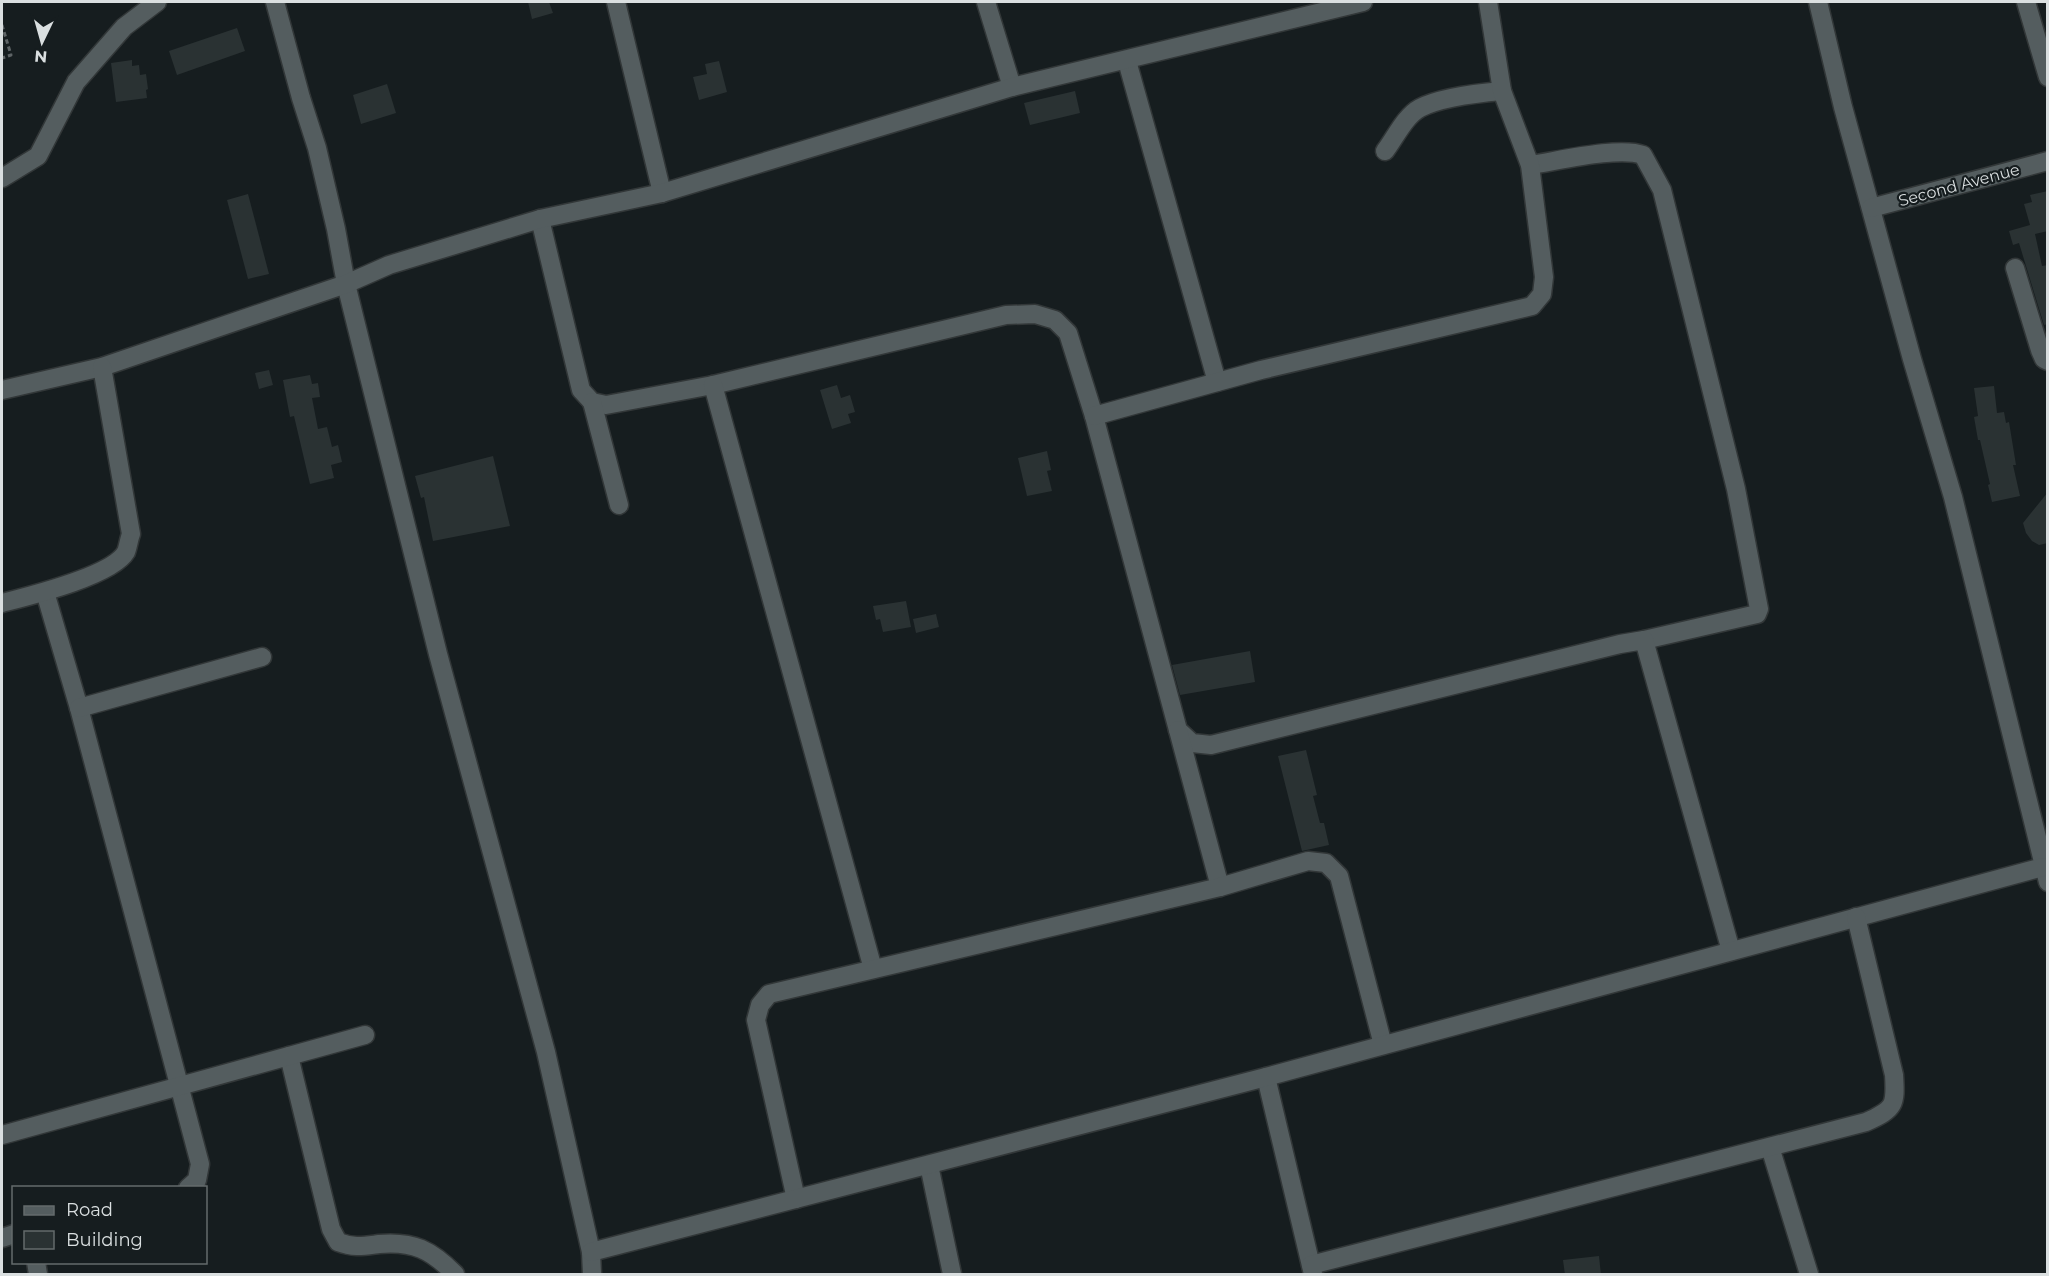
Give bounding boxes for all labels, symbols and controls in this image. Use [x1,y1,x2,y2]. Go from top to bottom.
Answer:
north arrow [12,12,72,72]
text: N [33,46,48,66]
street label: Second Avenue [1896,160,2022,210]
legend [12,1186,207,1264]
text: Road [66,1199,113,1221]
text: Building [66,1229,143,1251]

